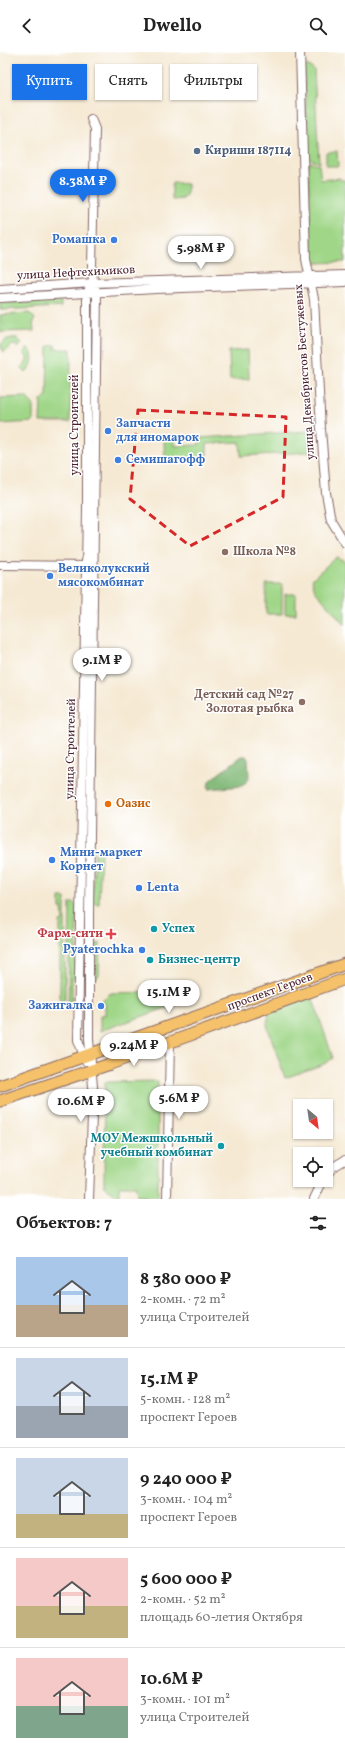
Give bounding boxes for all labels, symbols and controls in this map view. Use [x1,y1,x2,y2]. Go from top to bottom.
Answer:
text: Dwello [143,14,202,39]
icon: back [16,15,38,37]
icon: search [307,15,329,37]
chip: Купить [12,64,87,100]
chip: Снять [95,64,162,100]
chip: Фильтры [170,64,257,100]
place label: Кириши 187114 [205,143,291,159]
marker: Кириши 187114 [192,146,202,156]
pin: 8.38M ₽ [46,169,120,203]
text: 8.38M ₽ [59,173,107,191]
place label: Ромашка [52,232,106,248]
marker: Ромашка [109,235,119,245]
pin: 5.98M ₽ [164,236,238,270]
text: 5.98M ₽ [177,240,225,258]
street label: улица Нефтехимиков [16,262,136,284]
street label: улица Декабристов Бестужевых [291,284,319,460]
street label: улица Строителей [67,375,83,476]
place label: Запчасти для иномарок [116,416,199,446]
marker: Запчасти для иномарок [103,426,113,436]
place label: Семишагофф [126,452,206,468]
marker: Семишагофф [113,455,123,465]
place label: Школа №8 [233,544,296,560]
marker: Школа №8 [220,547,230,557]
place label: Великолукский мясокомбинат [58,561,150,591]
marker: Великолукский мясокомбинат [45,571,55,581]
pin: 9.1M ₽ [69,648,135,682]
text: 9.1M ₽ [82,652,122,670]
place label: Детский сад №27 Золотая рыбка [194,687,294,717]
marker: Детский сад №27 Золотая рыбка [297,697,307,707]
street label: улица Строителей [62,698,80,800]
place label: Оазис [116,796,151,812]
marker: Оазис [103,799,113,809]
place label: Мини-маркет Корнет [60,845,143,875]
marker: Мини-маркет Корнет [47,855,57,865]
place label: Lenta [147,880,180,896]
marker: Lenta [134,883,144,893]
place label: Успех [162,921,195,937]
marker: Успех [149,924,159,934]
place label: Фарм-сити [37,926,103,942]
marker: Фарм-сити [106,929,116,939]
place label: Pyaterochka [63,942,134,958]
marker: Pyaterochka [137,945,147,955]
place label: Бизнес-центр [158,952,241,968]
marker: Бизнес-центр [145,955,155,965]
street label: проспект Героев [225,969,315,1015]
pin: 15.1M ₽ [132,980,206,1014]
text: 15.1M ₽ [147,984,191,1002]
place label: Зажигалка [28,998,93,1014]
marker: Зажигалка [96,1001,106,1011]
pin: 9.24M ₽ [97,1033,171,1067]
text: 9.24M ₽ [109,1037,159,1055]
pin: 5.6M ₽ [146,1086,212,1120]
pin: 10.6M ₽ [44,1089,118,1123]
text: 5.6M ₽ [158,1090,200,1108]
text: 10.6M ₽ [57,1093,105,1111]
north arrow [293,1099,333,1139]
map controls [293,1099,333,1187]
place label: МОУ Межшкольный учебный комбинат [91,1131,213,1161]
marker: МОУ Межшкольный учебный комбинат [216,1141,226,1151]
button: locate [293,1147,333,1187]
text: Объектов: 7 [16,1212,112,1235]
icon: filters [307,1212,329,1234]
text: 8 380 000 ₽ [140,1268,231,1291]
icon: home [48,1273,96,1321]
text: 2-комн. · 72 m² [140,1291,225,1309]
text: улица Строителей [140,1309,249,1327]
text: 15.1M ₽ [140,1368,198,1391]
icon: home [48,1374,96,1422]
text: 5-комн. · 128 m² [140,1391,230,1409]
text: проспект Героев [140,1409,237,1427]
text: 9 240 000 ₽ [140,1468,232,1491]
icon: home [48,1474,96,1522]
text: 3-комн. · 104 m² [140,1491,232,1509]
text: проспект Героев [140,1509,237,1527]
text: 5 600 000 ₽ [140,1568,232,1591]
icon: home [48,1574,96,1622]
text: 2-комн. · 52 m² [140,1591,226,1609]
text: площадь 60-летия Октября [140,1609,303,1627]
text: 10.6M ₽ [140,1668,203,1691]
icon: home [48,1674,96,1722]
text: 3-комн. · 101 m² [140,1691,230,1709]
text: улица Строителей [140,1709,249,1727]

